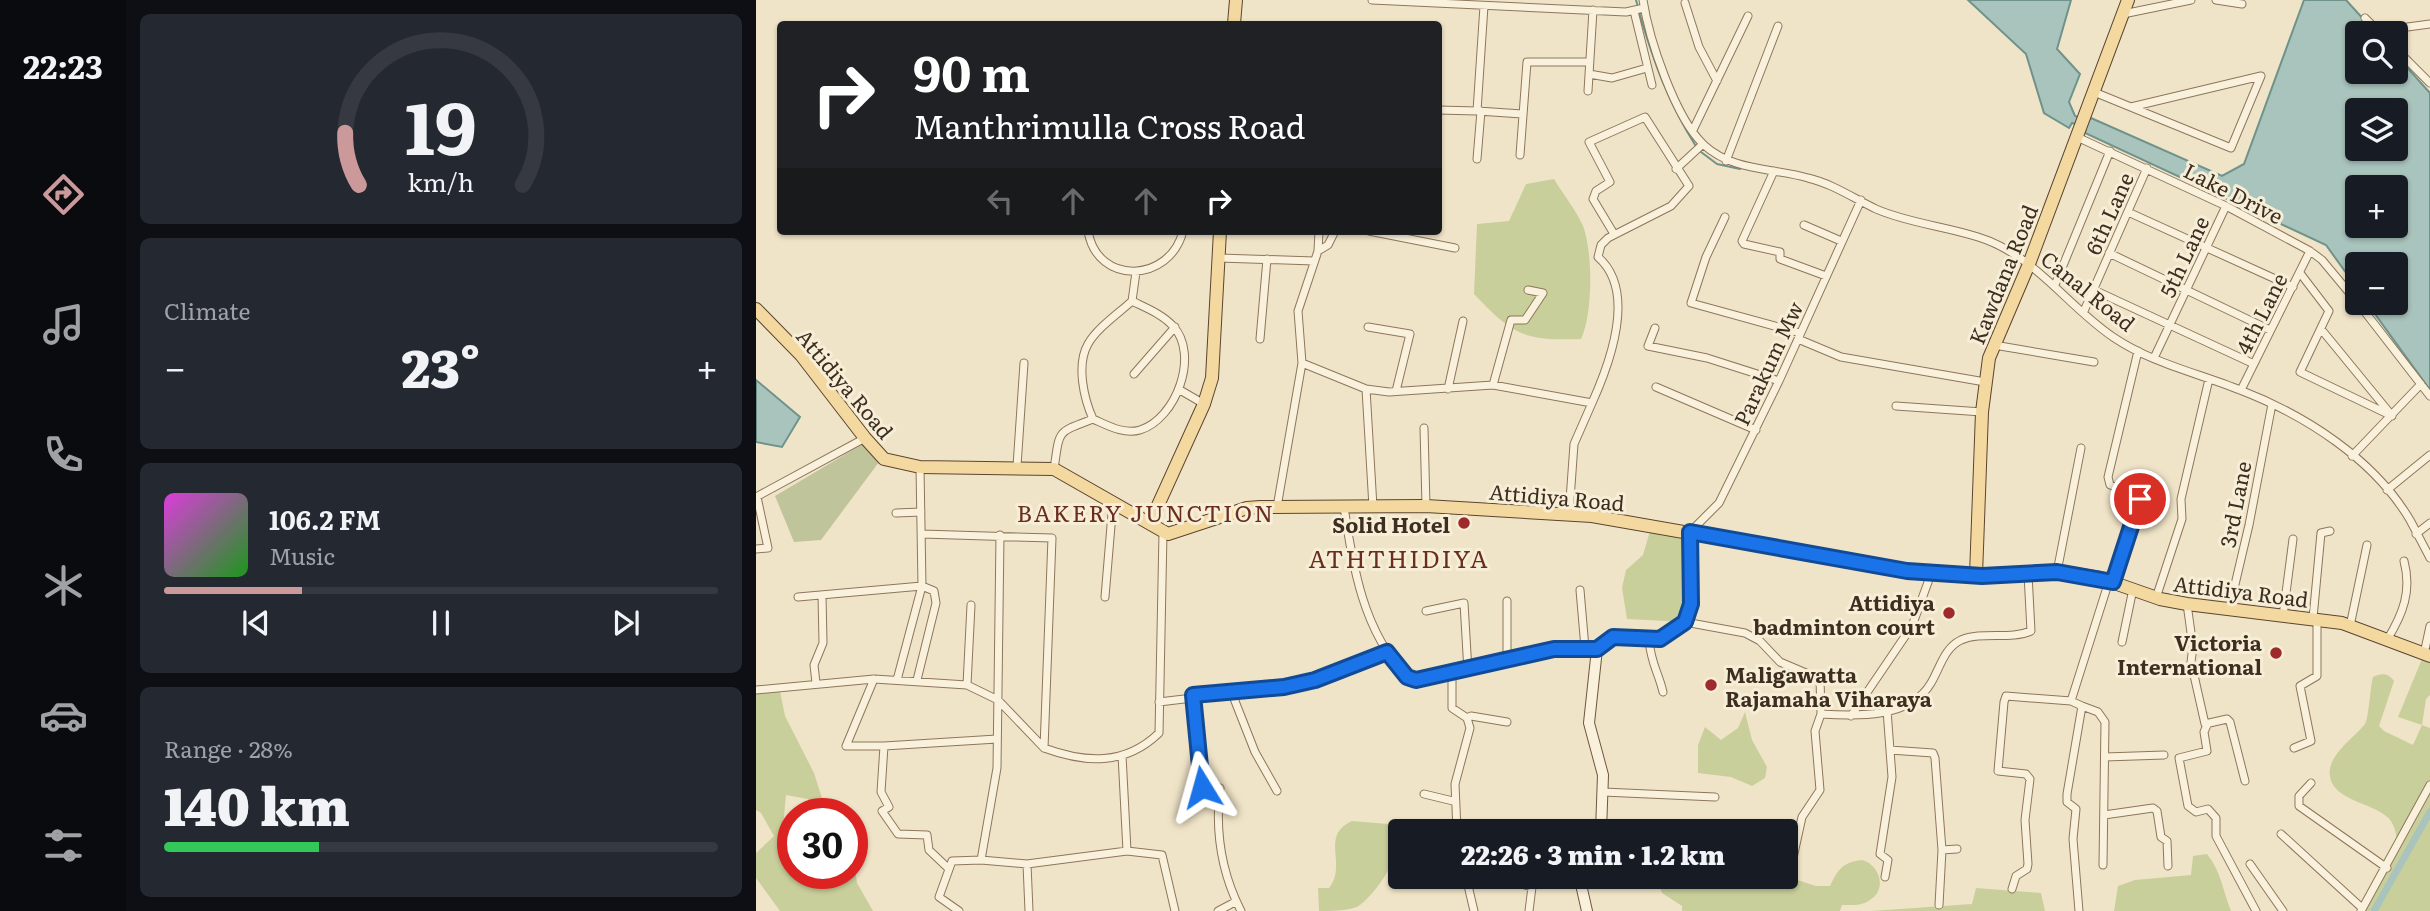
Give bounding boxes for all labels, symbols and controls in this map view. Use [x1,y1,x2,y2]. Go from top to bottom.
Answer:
map controls [2345,21,2408,315]
button: search [2345,21,2408,84]
text: 90 m [913,34,1030,107]
text: 22:23 [23,41,103,89]
icon: right [798,49,889,140]
text: 19 [405,70,477,178]
button: layers [2345,98,2408,161]
text: Manthrimulla Cross Road [913,101,1305,149]
street label: Lake Drive [2179,154,2289,230]
text: km/h [408,163,474,200]
street label: 6th Lane [2076,167,2140,259]
icon: directions [39,170,88,219]
button: + [2345,175,2408,238]
icon: left [981,182,1019,220]
icon: ahead [1054,182,1092,220]
icon: ahead [1127,182,1165,220]
icon: right [1200,182,1238,220]
street label: Kawdana Road [1960,199,2044,348]
street label: 5th Lane [2151,210,2215,302]
street label: Canal Road [2035,242,2143,338]
button: − [2345,252,2408,315]
street label: 4th Lane [2226,267,2294,359]
text: Climate [164,293,250,327]
street label: Parakum Mw [1725,296,1809,430]
icon: music [39,300,88,349]
street label: Attidiya Road [790,321,902,445]
text: 23° [402,327,481,404]
text: − [164,337,186,394]
text: + [696,337,718,394]
icon: phone [39,430,88,479]
street label: 3rd Lane [2210,458,2258,550]
pin [2110,469,2170,529]
street label: Attidiya Road [1488,475,1626,517]
icon: arrive [2121,480,2159,518]
district label: BAKERY JUNCTION [1017,495,1275,529]
text: 106.2 FM [269,499,381,538]
place label: Solid Hotel [1332,508,1450,539]
marker: Solid Hotel [1456,515,1472,531]
text: Music [269,538,335,572]
district label: ATHTHIDIYA [1308,540,1490,575]
icon: climate [39,561,88,610]
street label: Attidiya Road [2172,566,2310,614]
place label: Attidiya badminton court [1753,586,1936,641]
icon: previous [237,604,275,642]
icon: pause [422,604,460,642]
icon: next [607,604,645,642]
marker: Attidiya badminton court [1941,605,1957,621]
place label: Victoria International [2117,626,2263,681]
marker: Victoria International [2268,645,2284,661]
place label: Maligawatta Rajamaha Viharaya [1725,658,1933,713]
marker: Maligawatta Rajamaha Viharaya [1703,677,1719,693]
icon: car [39,691,88,740]
text: Range · 28% [164,731,293,765]
position arrow [1165,750,1239,824]
text: 140 km [164,765,350,842]
speed limit sign: 30 [777,798,868,889]
icon: filters [39,821,88,870]
text: 22:26 · 3 min · 1.2 km [1461,834,1725,873]

